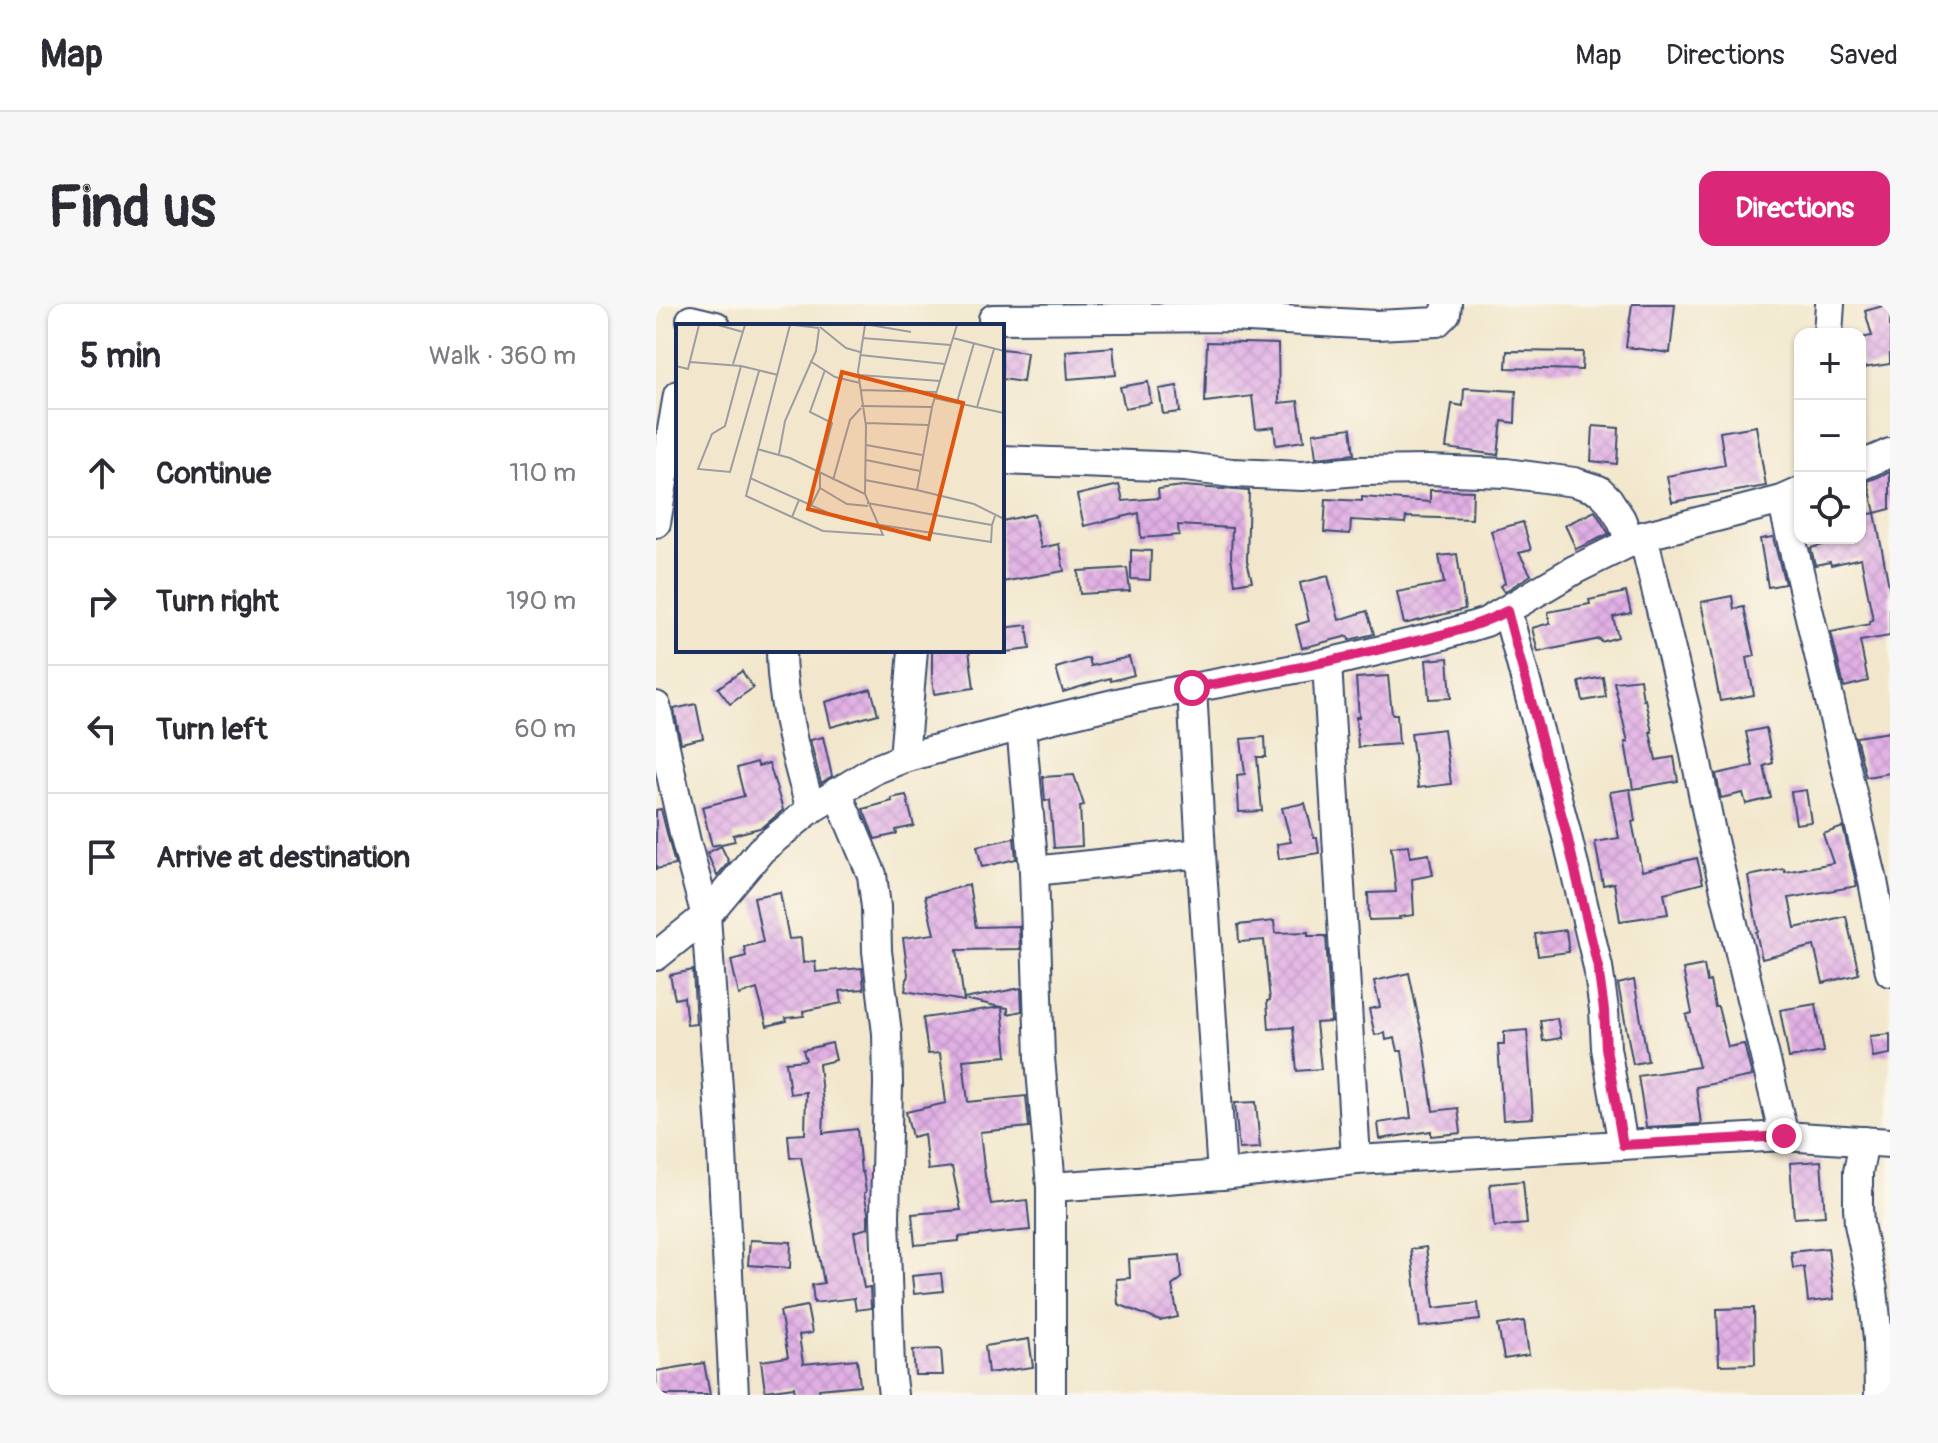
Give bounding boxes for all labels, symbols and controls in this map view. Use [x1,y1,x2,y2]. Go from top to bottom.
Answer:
text: Map [40,31,103,79]
text: Map [1575,38,1622,73]
text: Directions [1666,38,1785,73]
text: Saved [1829,38,1898,73]
button: Directions [1699,171,1890,246]
text: Find us [48,174,216,243]
inset map [676,324,1004,652]
map controls [1794,328,1866,544]
button: + [1794,328,1866,400]
text: 5 min [80,335,161,378]
text: Walk · 360 m [429,340,576,372]
button: − [1794,400,1866,472]
icon: ahead [80,451,124,495]
text: Continue [156,455,271,492]
text: 110 m [509,457,576,489]
button: locate [1794,472,1866,544]
icon: right [80,579,124,623]
text: Turn right [156,583,279,620]
text: 190 m [506,585,576,617]
route start [1174,670,1210,706]
icon: left [80,707,124,751]
text: Turn left [156,711,267,748]
text: 60 m [514,713,576,745]
icon: arrive [80,835,124,879]
text: Arrive at destination [156,839,410,876]
route end [1766,1118,1802,1154]

